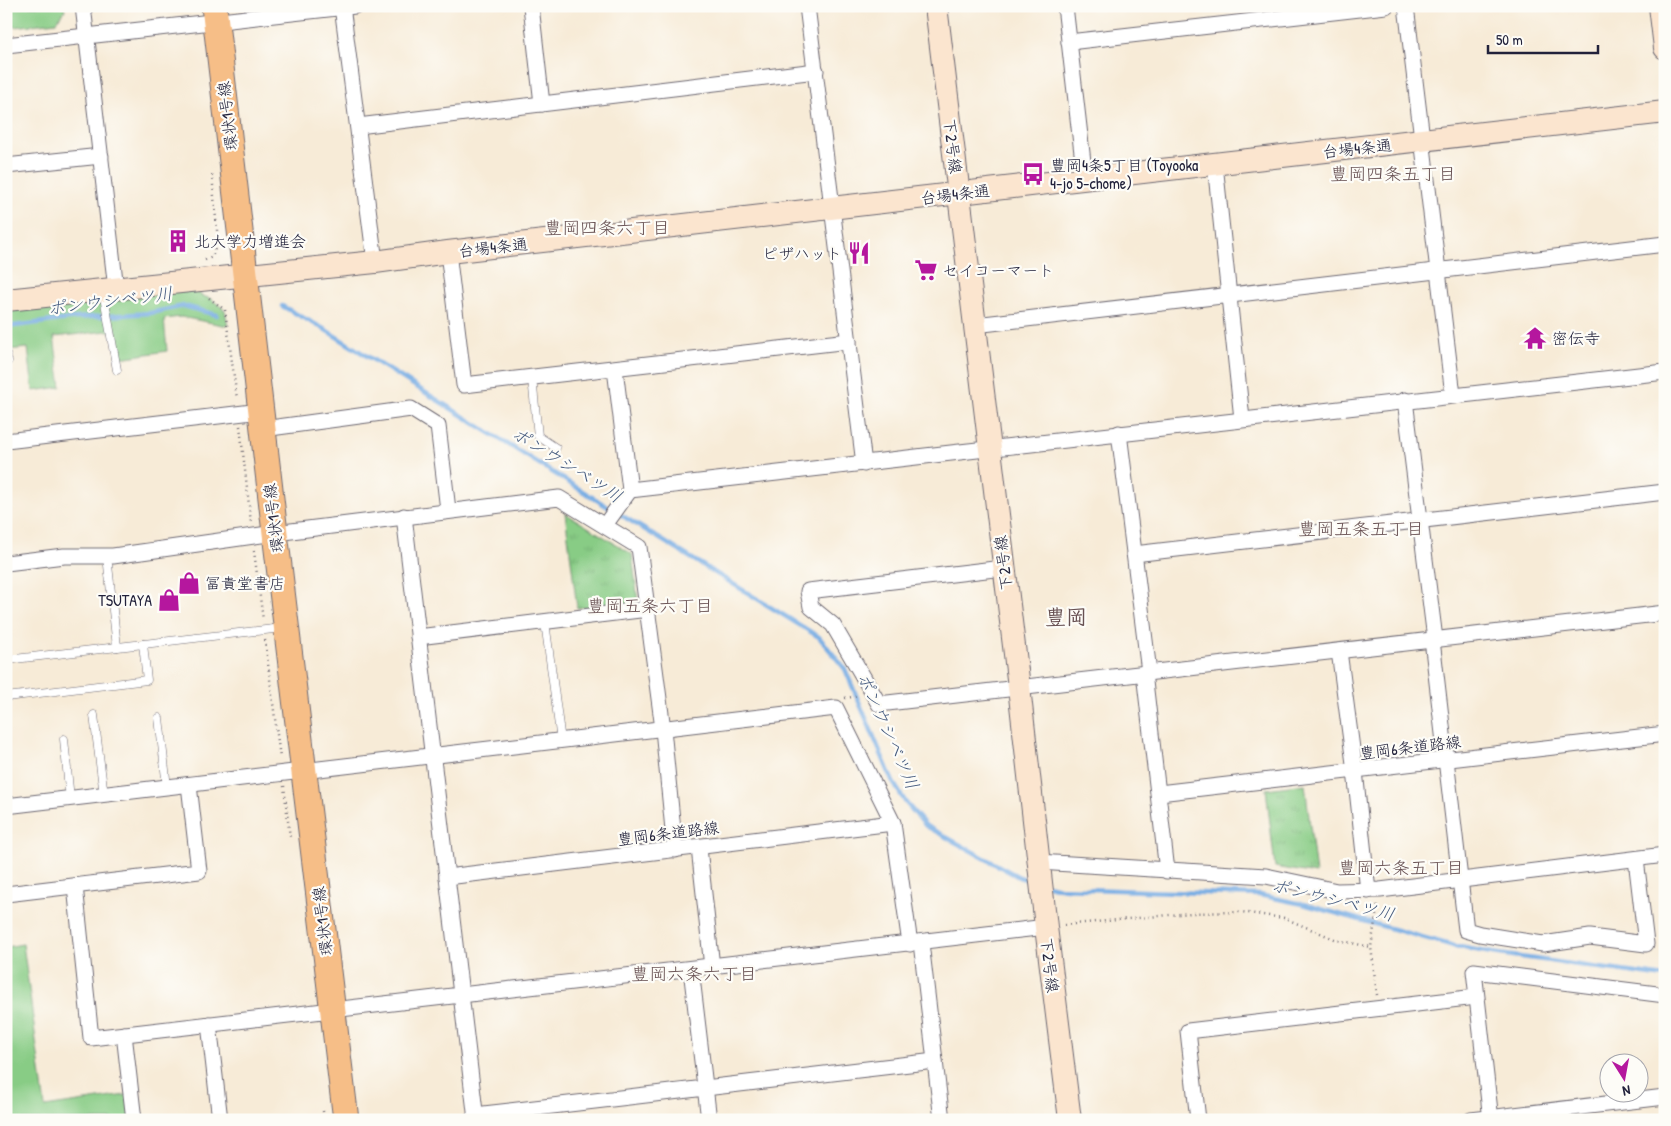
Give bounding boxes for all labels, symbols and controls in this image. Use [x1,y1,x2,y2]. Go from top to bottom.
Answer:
scale bar [1488,22,1598,54]
text: 50 m [1496,29,1523,50]
street label: 環状1号線 [212,80,242,152]
street label: 下2号線 [939,117,967,175]
street label: 台場4条通 [1321,133,1393,163]
place label: 豊岡4条5丁目 (Toyooka 4-jo 5-chome) [1050,154,1198,194]
bus stop icon: 豊岡4条5丁目 (Toyooka 4-jo 5-chome) [1020,161,1046,187]
district label: 豊岡四条五丁目 [1330,161,1456,186]
street label: 台場4条通 [919,179,991,209]
district label: 豊岡四条六丁目 [544,215,670,240]
building icon: 北大学力増進会 [165,228,191,254]
place label: 北大学力増進会 [194,230,306,252]
street label: 台場4条通 [457,232,529,262]
restaurant icon: ピザハット [846,240,872,266]
place label: ピザハット [762,242,842,264]
supermarket icon: セイコーマート [913,257,939,283]
place label: セイコーマート [942,259,1054,281]
water label: ポンウシベツ川 [46,280,174,321]
temple icon: 密伝寺 [1522,325,1548,351]
place label: 密伝寺 [1552,327,1600,349]
water label: ポンウシベツ川 [507,421,627,509]
street label: 環状1号線 [258,482,288,554]
district label: 豊岡五条五丁目 [1298,516,1424,541]
street label: 下2号線 [989,534,1017,592]
shop icon: 冨貴堂書店 [176,570,202,596]
place label: 冨貴堂書店 [205,572,285,594]
shop icon: TSUTAYA [156,587,182,613]
place label: TSUTAYA [98,589,152,611]
district label: 豊岡五条六丁目 [587,593,713,618]
district label: 豊岡 [1045,602,1087,631]
water label: ポンウシベツ川 [851,668,926,793]
street label: 豊岡6条道路線 [1358,730,1462,764]
street label: 豊岡6条道路線 [616,816,720,850]
district label: 豊岡六条五丁目 [1338,855,1464,880]
water label: ポンウシベツ川 [1269,872,1397,927]
street label: 環状1号線 [307,885,337,957]
street label: 下2号線 [1036,936,1064,994]
district label: 豊岡六条六丁目 [631,961,757,986]
north arrow [1598,1054,1648,1104]
text: N [1621,1081,1632,1101]

